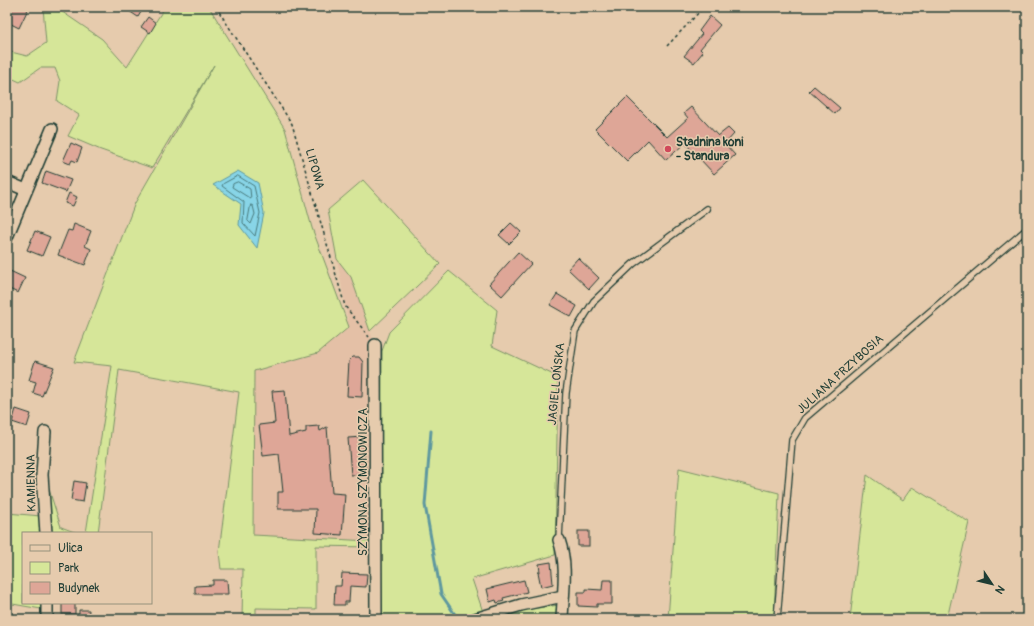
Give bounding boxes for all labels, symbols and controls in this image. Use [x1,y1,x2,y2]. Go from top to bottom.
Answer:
place label: Stadnina koni - Standura [676,135,743,164]
marker: Stadnina koni - Standura [663,144,673,154]
street label: LIPOWA [302,147,328,191]
street label: JULIANA PRZYBOSIA [794,331,887,417]
street label: JAGIELLOŃSKA [544,342,568,426]
street label: SZYMONA SZYMONOWICZA [356,408,371,556]
street label: KAMIENNA [23,454,40,512]
legend [22,532,152,604]
text: Ulica [58,541,83,556]
text: Park [58,561,79,576]
north arrow [972,564,1012,604]
text: Budynek [58,581,100,596]
text: N [992,583,1007,597]

